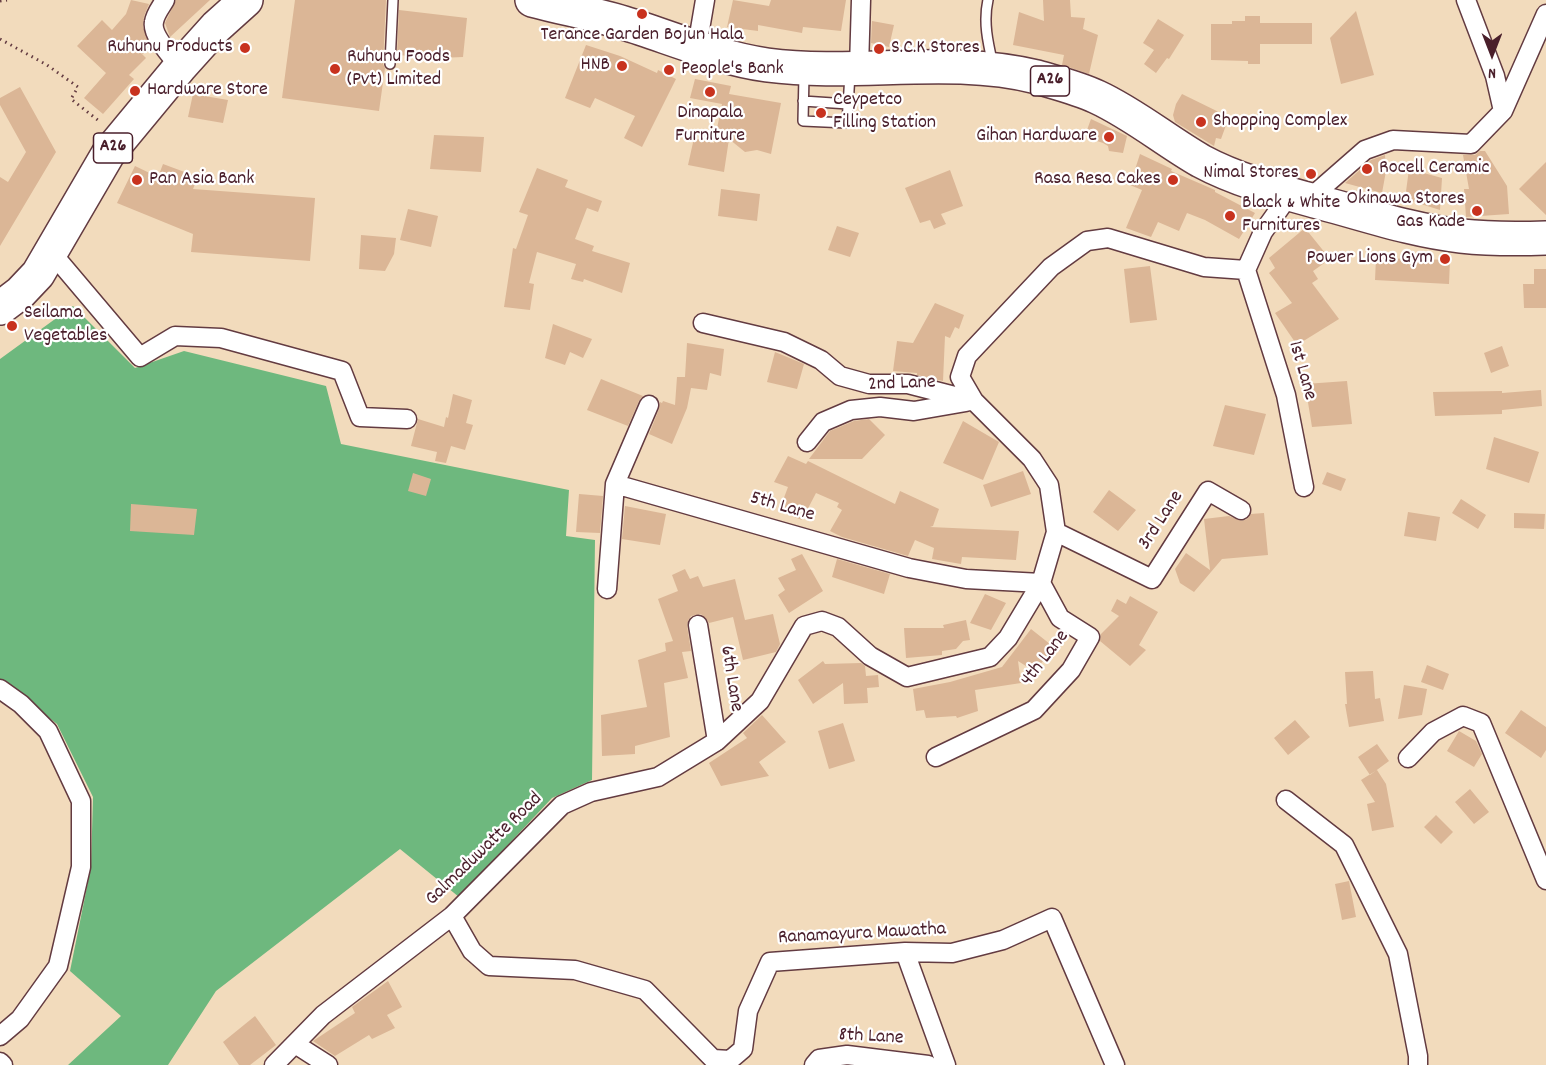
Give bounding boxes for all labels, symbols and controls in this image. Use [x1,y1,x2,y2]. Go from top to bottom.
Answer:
marker: Terance Garden Bojun Hala [635,7,649,21]
place label: Terance Garden Bojun Hala [541,24,743,48]
north arrow [1462,24,1522,84]
place label: Ruhunu Products [107,36,233,60]
place label: S.C.K Stores [891,37,980,61]
marker: Ruhunu Products [238,41,252,55]
marker: S.C.K Stores [872,42,886,56]
place label: Ruhunu Foods (Pvt) Limited [347,46,450,93]
place label: HNB [580,54,610,78]
place label: People's Bank [681,58,784,82]
marker: HNB [615,59,629,73]
text: N [1488,61,1496,84]
marker: Ruhunu Foods (Pvt) Limited [328,62,342,76]
marker: People's Bank [662,63,676,77]
road number: A26 [1030,66,1070,96]
place label: Hardware Store [147,79,268,103]
marker: Hardware Store [128,84,142,98]
marker: Dinapala Furniture [703,85,717,99]
place label: Ceypetco Filling Station [833,89,936,136]
place label: Dinapala Furniture [675,102,745,149]
marker: Ceypetco Filling Station [814,106,828,120]
place label: Shopping Complex [1213,110,1347,134]
marker: Shopping Complex [1194,115,1208,129]
place label: Gihan Hardware [976,125,1097,149]
marker: Gihan Hardware [1102,130,1116,144]
road number: A26 [94,133,132,163]
place label: Rocell Ceramic [1379,157,1489,181]
place label: Nimal Stores [1203,162,1299,186]
marker: Rocell Ceramic [1360,162,1374,176]
marker: Nimal Stores [1304,167,1318,181]
place label: Pan Asia Bank [149,168,255,192]
place label: Rasa Resa Cakes [1034,168,1161,192]
marker: Pan Asia Bank [130,173,144,187]
marker: Rasa Resa Cakes [1166,173,1180,187]
place label: Okinawa Stores Gas Kade [1346,188,1465,235]
place label: Black & White Furnitures [1242,192,1340,239]
marker: Okinawa Stores Gas Kade [1470,204,1484,218]
marker: Black & White Furnitures [1223,209,1237,223]
place label: Power Lions Gym [1306,247,1433,271]
marker: Power Lions Gym [1438,252,1452,266]
place label: Seilama Vegetables [24,302,107,349]
marker: Seilama Vegetables [5,319,19,333]
street label: 1st Lane [1281,339,1321,403]
street label: 2nd Lane [868,372,936,398]
street label: 5th Lane [747,487,817,529]
street label: 3rd Lane [1134,487,1190,555]
street label: 4th Lane [1017,626,1075,692]
street label: 6th Lane [713,644,747,714]
street label: Galmaduwatte Road [422,788,548,912]
street label: Ranamayura Mawatha [777,919,947,951]
street label: 8th Lane [838,1024,904,1052]

